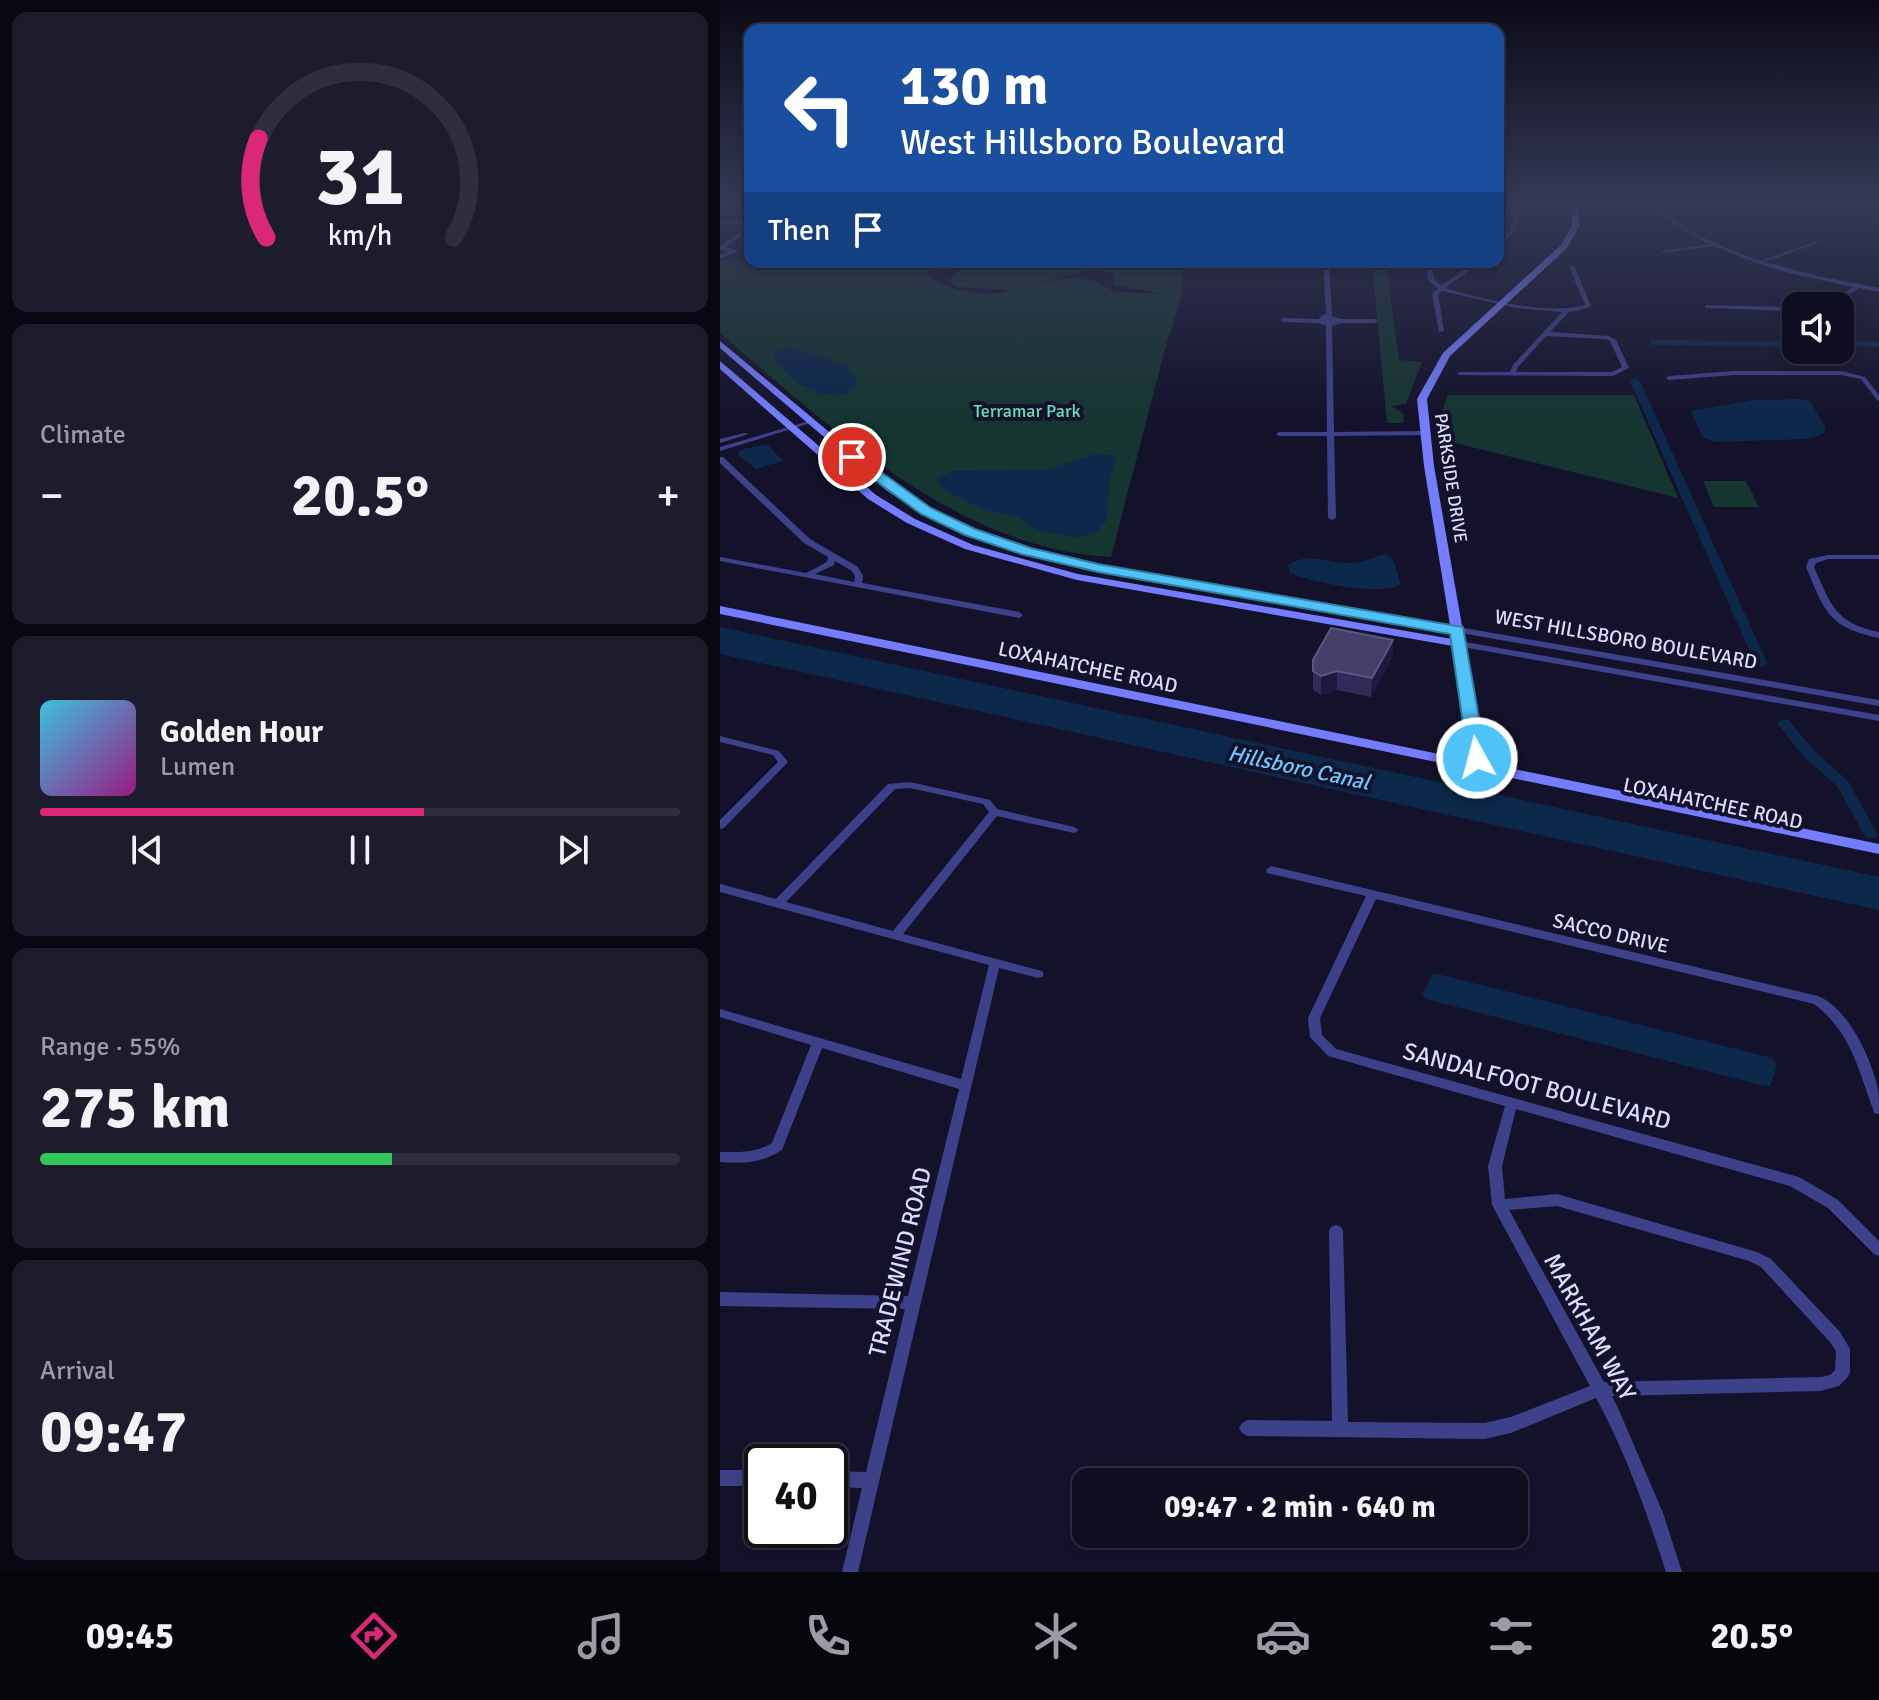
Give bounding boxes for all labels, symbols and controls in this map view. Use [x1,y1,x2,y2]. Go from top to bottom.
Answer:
text: 130 m [900,51,1048,120]
icon: left [768,56,872,160]
text: West Hillsboro Boulevard [900,120,1286,165]
text: 31 [315,126,405,228]
icon: arrive [846,208,890,252]
text: Then [768,212,830,249]
text: km/h [328,218,392,253]
map controls [1782,292,1854,364]
button: sound [1782,292,1854,364]
park label: Terramar Park [973,400,1081,422]
street label: PARKSIDE DRIVE [1430,412,1472,544]
text: Climate [40,419,126,451]
pin [818,423,886,491]
icon: arrive [830,435,874,479]
text: 20.5° [291,459,429,533]
text: − [40,469,64,523]
text: + [656,469,680,523]
street label: WEST HILLSBORO BOULEVARD [1493,604,1759,675]
street label: LOXAHATCHEE ROAD [996,636,1180,699]
text: Golden Hour [160,714,323,751]
position arrow [1435,716,1519,800]
water label: Hillsboro Canal [1226,739,1374,796]
text: Lumen [160,751,235,783]
street label: LOXAHATCHEE ROAD [1621,772,1805,835]
icon: previous [125,828,169,872]
icon: pause [338,828,382,872]
icon: next [551,828,595,872]
street label: SACCO DRIVE [1551,908,1671,959]
text: Range · 55% [40,1031,181,1063]
street label: SANDALFOOT BOULEVARD [1400,1036,1674,1136]
text: 275 km [40,1071,230,1145]
street label: TRADEWIND ROAD [862,1164,938,1360]
street label: MARKHAM WAY [1537,1248,1643,1406]
text: Arrival [40,1355,115,1387]
text: 09:47 [40,1395,187,1469]
speed limit sign: 40 [744,1444,848,1548]
text: 09:47 · 2 min · 640 m [1164,1489,1436,1526]
icon: directions [346,1608,402,1664]
icon: music [573,1608,629,1664]
icon: phone [800,1608,856,1664]
icon: climate [1028,1608,1084,1664]
icon: car [1255,1608,1311,1664]
icon: filters [1483,1608,1539,1664]
text: 09:45 [86,1614,174,1659]
text: 20.5° [1710,1614,1793,1659]

